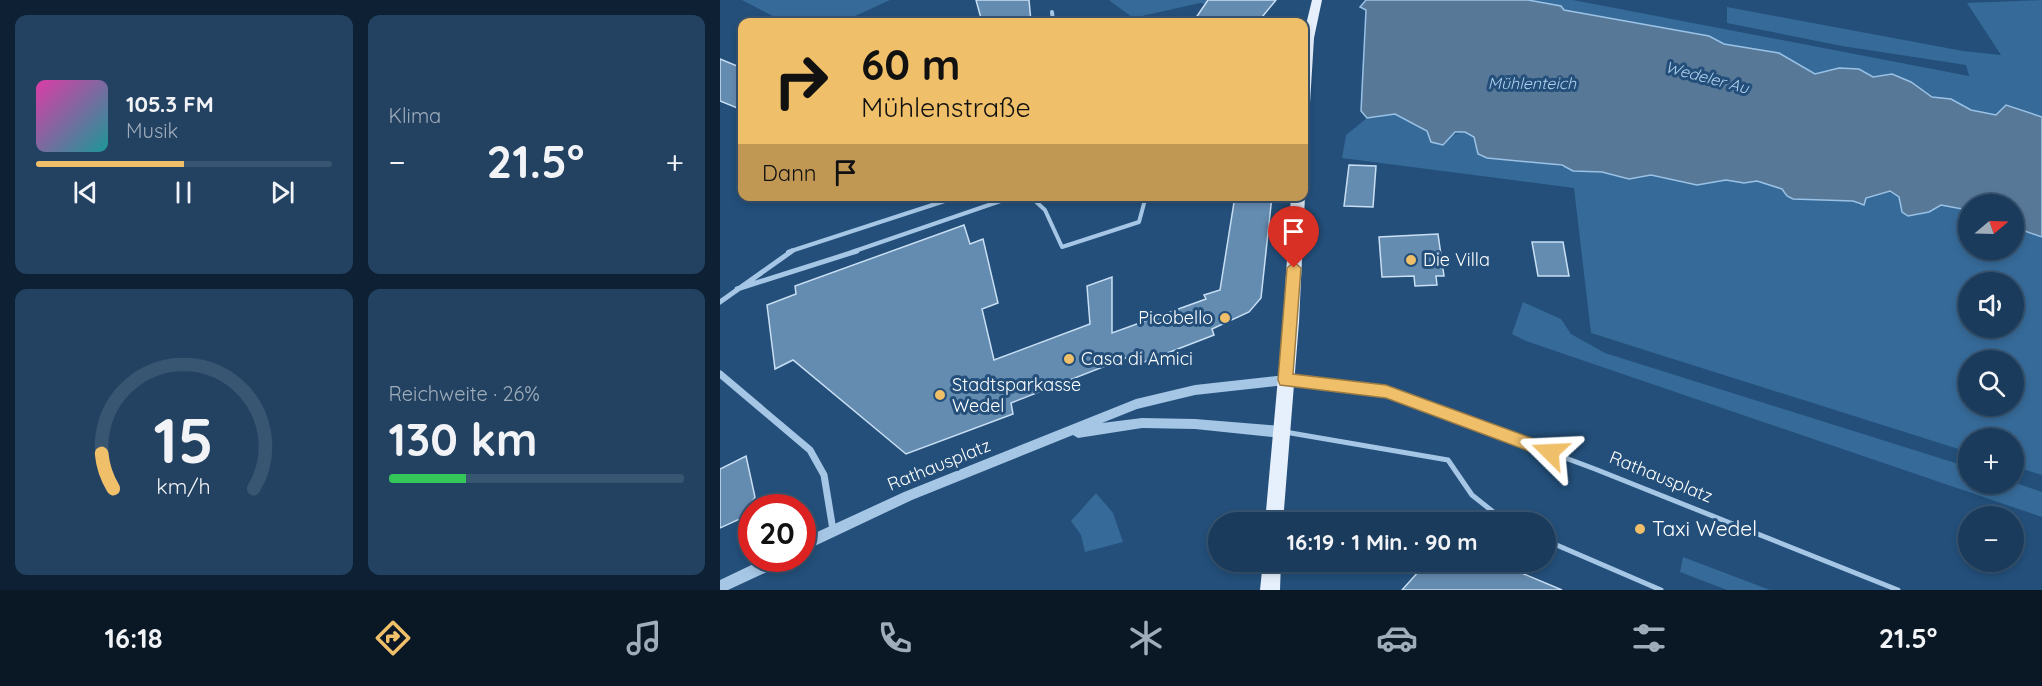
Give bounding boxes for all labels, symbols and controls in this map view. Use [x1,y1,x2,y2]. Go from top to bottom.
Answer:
text: 60 m [861,38,961,91]
icon: right [762,42,840,120]
water label: Wedeler Au [1663,56,1752,98]
water label: Mühlenteich [1488,73,1577,93]
text: 105.3 FM [126,90,214,118]
text: Mühlenstraße [861,90,1031,124]
text: Klima [389,103,441,128]
text: Musik [126,118,178,143]
text: 21.5° [487,133,584,189]
text: − [389,141,406,182]
text: + [665,141,684,182]
icon: arrive [829,156,862,189]
text: Dann [762,159,817,187]
icon: previous [69,176,102,209]
icon: pause [167,176,200,209]
icon: next [266,176,299,209]
north arrow [1958,194,2024,260]
map controls [1958,194,2024,572]
pin [1268,206,1319,268]
icon: arrive [1277,215,1310,248]
place label: Die Villa [1423,248,1490,271]
marker: Die Villa [1404,253,1418,267]
button: sound [1958,272,2024,338]
place label: Picobello [1138,306,1213,329]
marker: Picobello [1218,311,1232,325]
place label: Casa di Amici [1081,347,1193,370]
button: search [1958,350,2024,416]
marker: Casa di Amici [1062,352,1076,366]
place label: Stadtsparkasse Wedel [952,373,1081,417]
text: Reichweite · 26% [389,381,540,406]
marker: Stadtsparkasse Wedel [933,388,947,402]
text: 15 [154,401,214,479]
text: 130 km [389,411,538,467]
position arrow [1518,420,1582,484]
button: + [1958,428,2024,494]
street label: Rathausplatz [884,433,994,496]
street label: Rathausplatz [1606,445,1716,508]
text: km/h [157,473,211,499]
speed limit sign: 20 [738,494,816,572]
button: − [1958,506,2024,572]
place label: Taxi Wedel [1652,515,1757,541]
marker: Taxi Wedel [1633,522,1647,536]
text: 16:19 · 1 Min. · 90 m [1286,528,1478,556]
icon: directions [372,617,414,659]
icon: music [623,617,665,659]
icon: phone [874,617,916,659]
icon: climate [1125,617,1167,659]
icon: car [1376,617,1418,659]
icon: filters [1628,617,1670,659]
text: 16:18 [105,621,163,655]
text: 21.5° [1879,621,1937,655]

